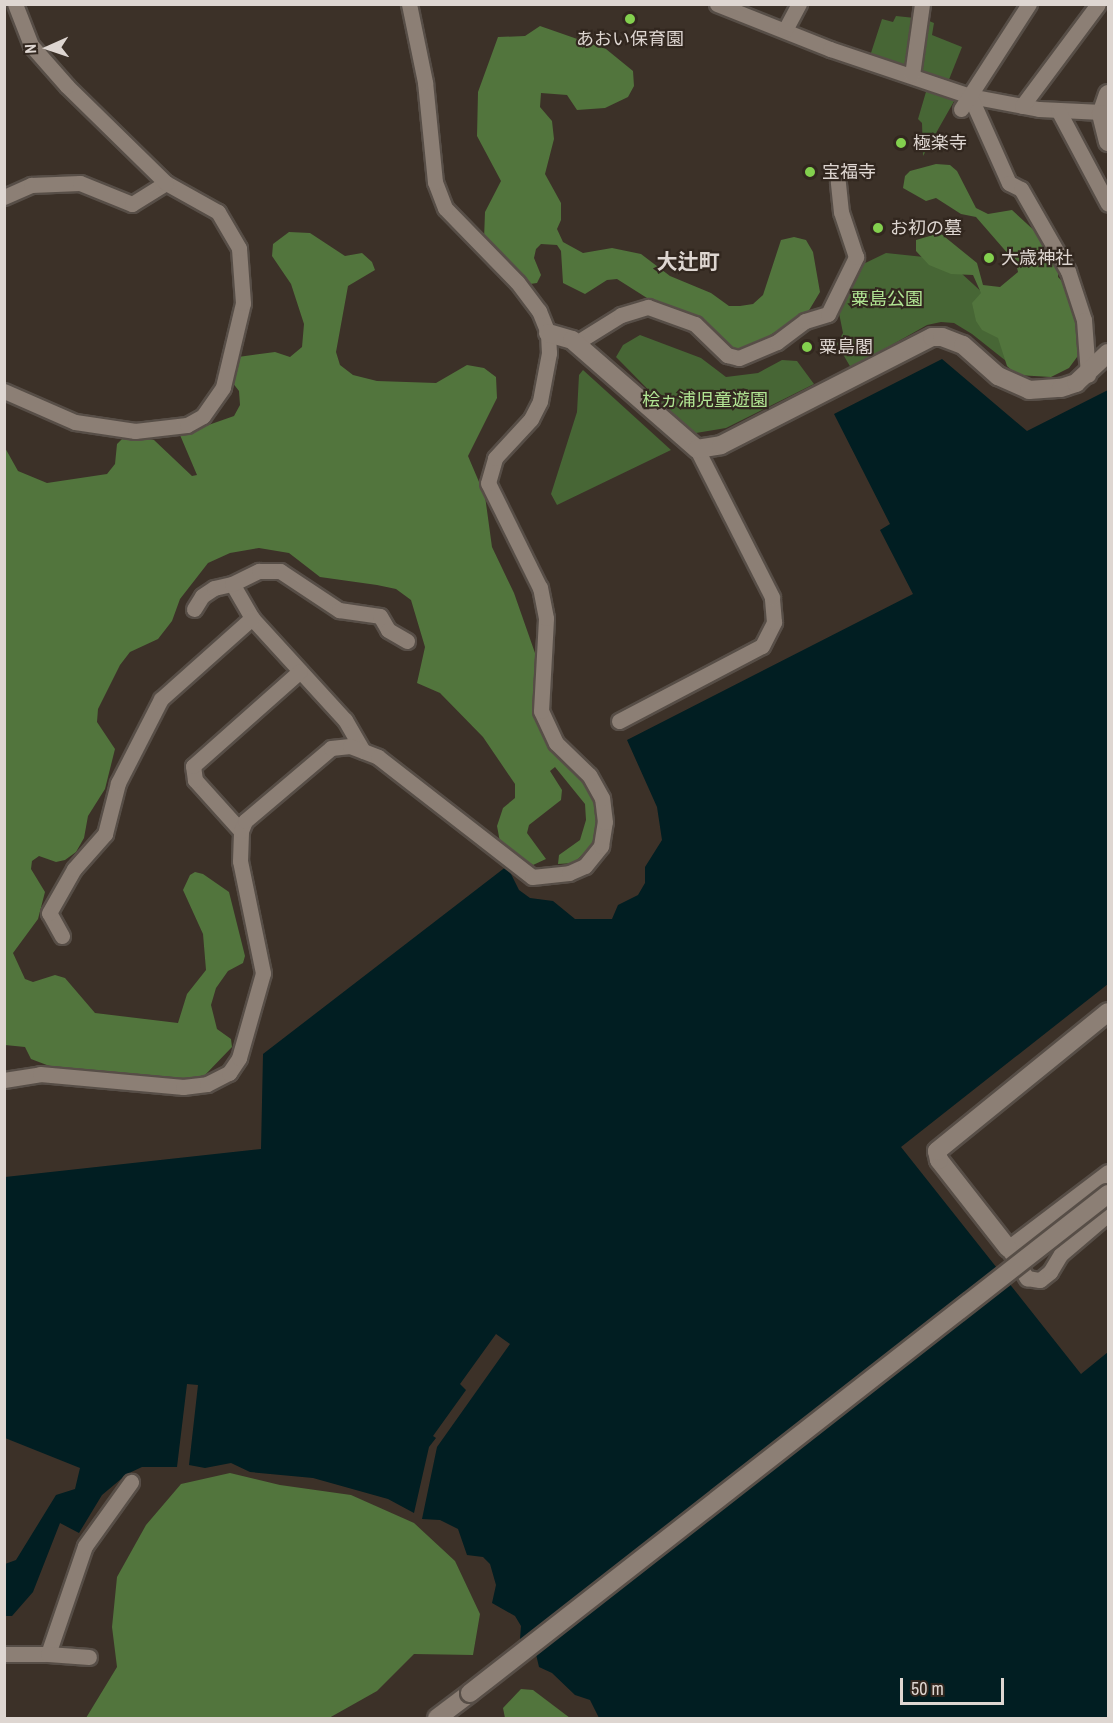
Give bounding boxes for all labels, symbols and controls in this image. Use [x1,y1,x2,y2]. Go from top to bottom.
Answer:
marker: あおい保育園 [623,12,637,26]
north arrow [18,18,78,78]
place label: あおい保育園 [576,28,684,50]
text: N [19,44,41,54]
place label: 極楽寺 [913,132,967,154]
marker: 極楽寺 [894,136,908,150]
place label: 宝福寺 [822,161,876,183]
marker: 宝福寺 [803,165,817,179]
place label: お初の墓 [890,217,962,239]
marker: お初の墓 [871,221,885,235]
place label: 大歳神社 [1001,247,1073,269]
district label: 大辻町 [657,249,719,275]
marker: 大歳神社 [982,251,996,265]
park label: 粟島公園 [851,288,923,310]
place label: 粟島閣 [819,336,873,358]
marker: 粟島閣 [800,340,814,354]
park label: 桧ヵ浦児童遊園 [642,389,768,411]
scale bar [903,1666,1006,1704]
text: 50 m [911,1676,944,1701]

